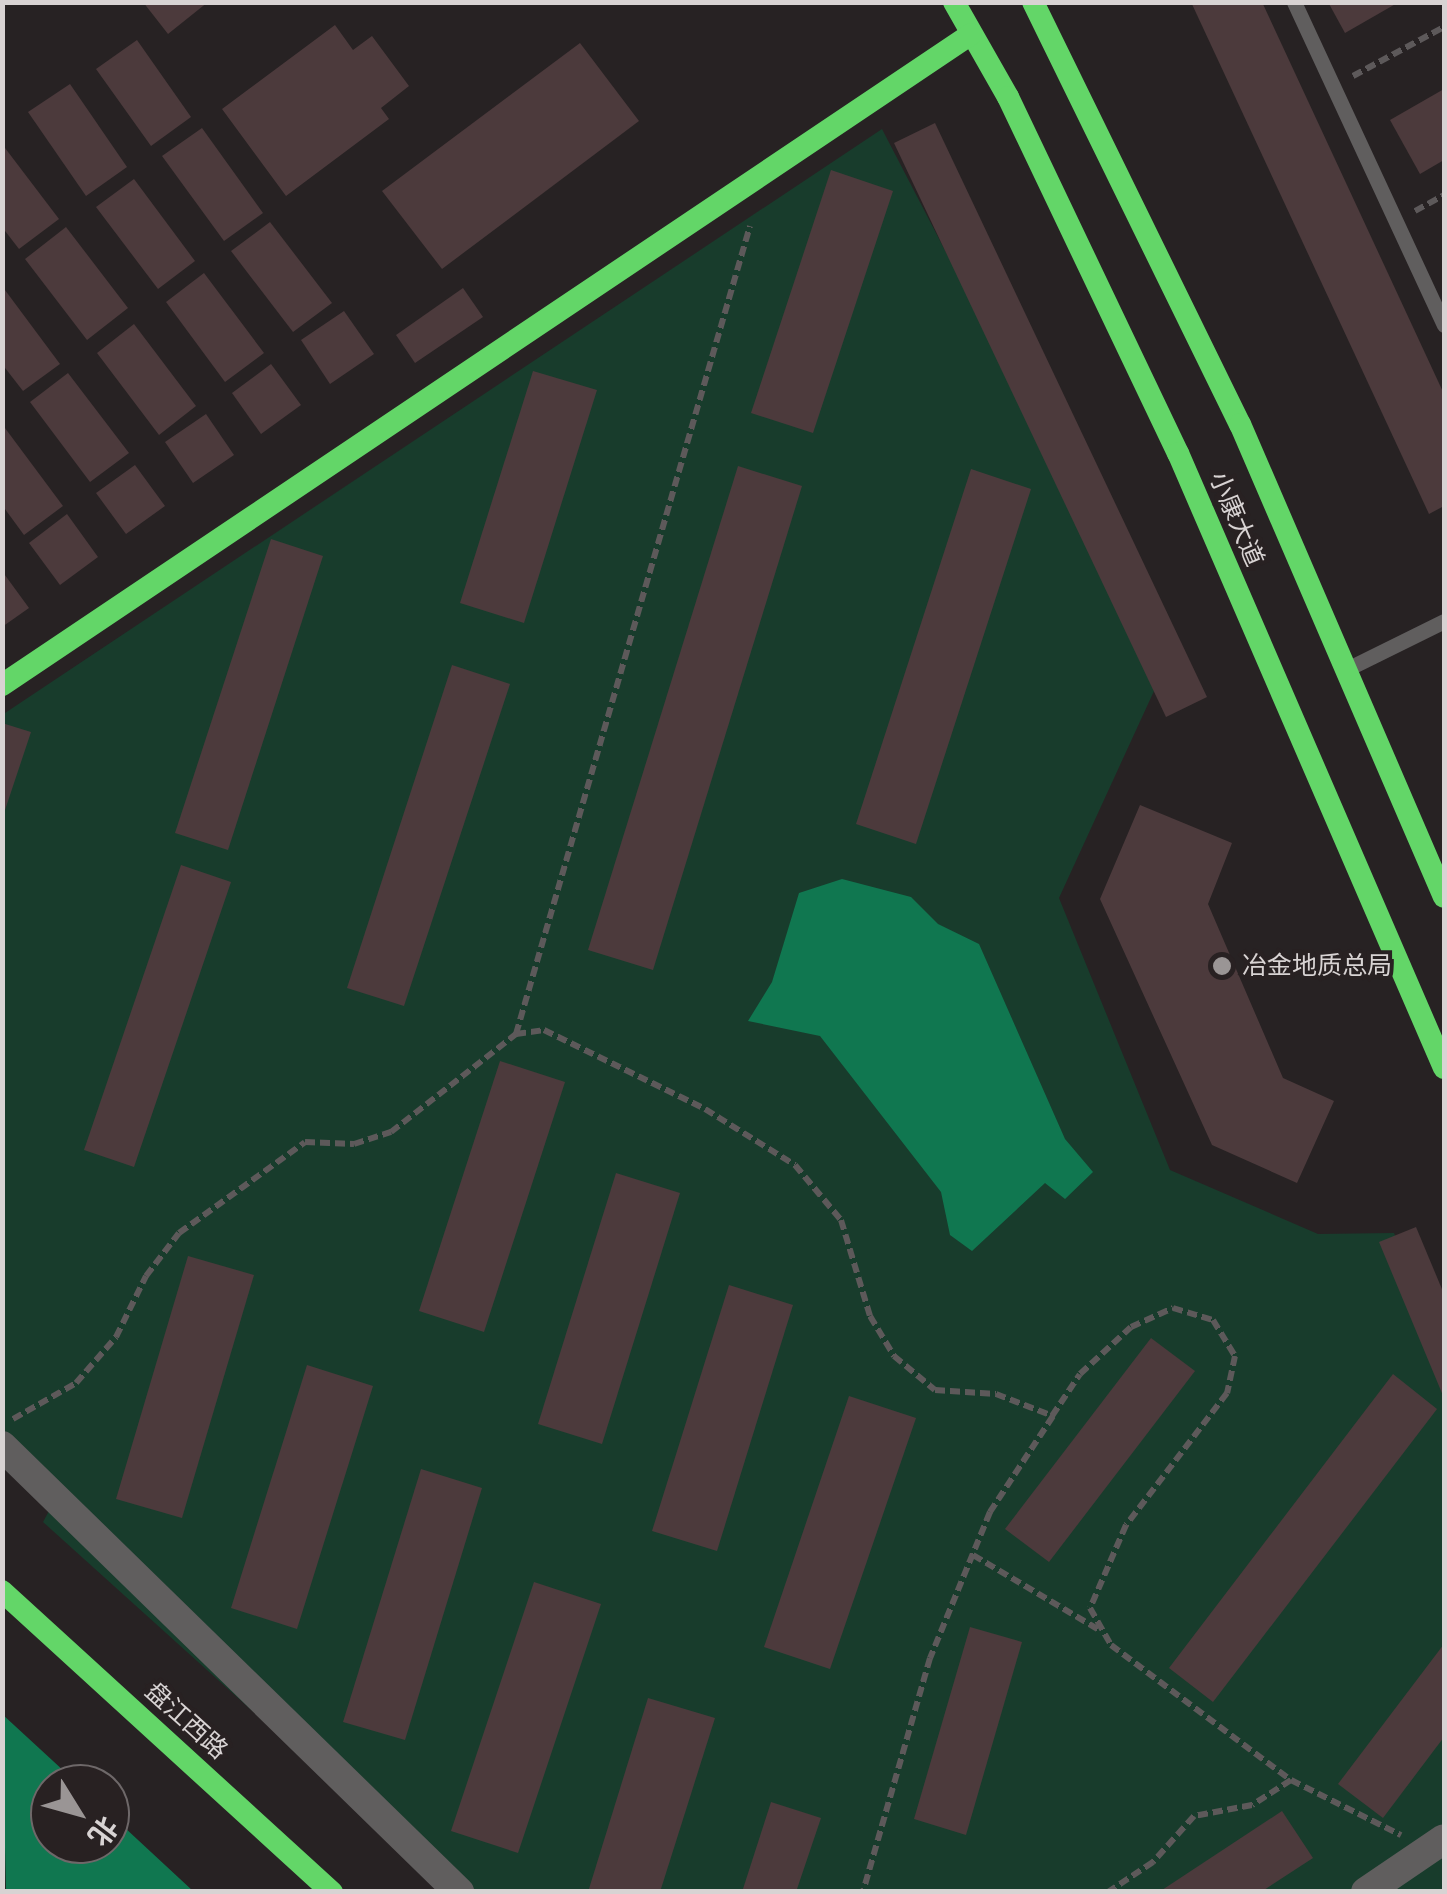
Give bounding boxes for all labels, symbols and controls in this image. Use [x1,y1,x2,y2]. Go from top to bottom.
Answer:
street label: 小康大道 [1203,467,1269,571]
place label: 冶金地质总局 [1242,951,1392,981]
marker: 冶金地质总局 [1211,955,1233,977]
street label: 盘江西路 [139,1676,233,1766]
north arrow [30,1764,130,1864]
text: 北 [80,1809,124,1852]

